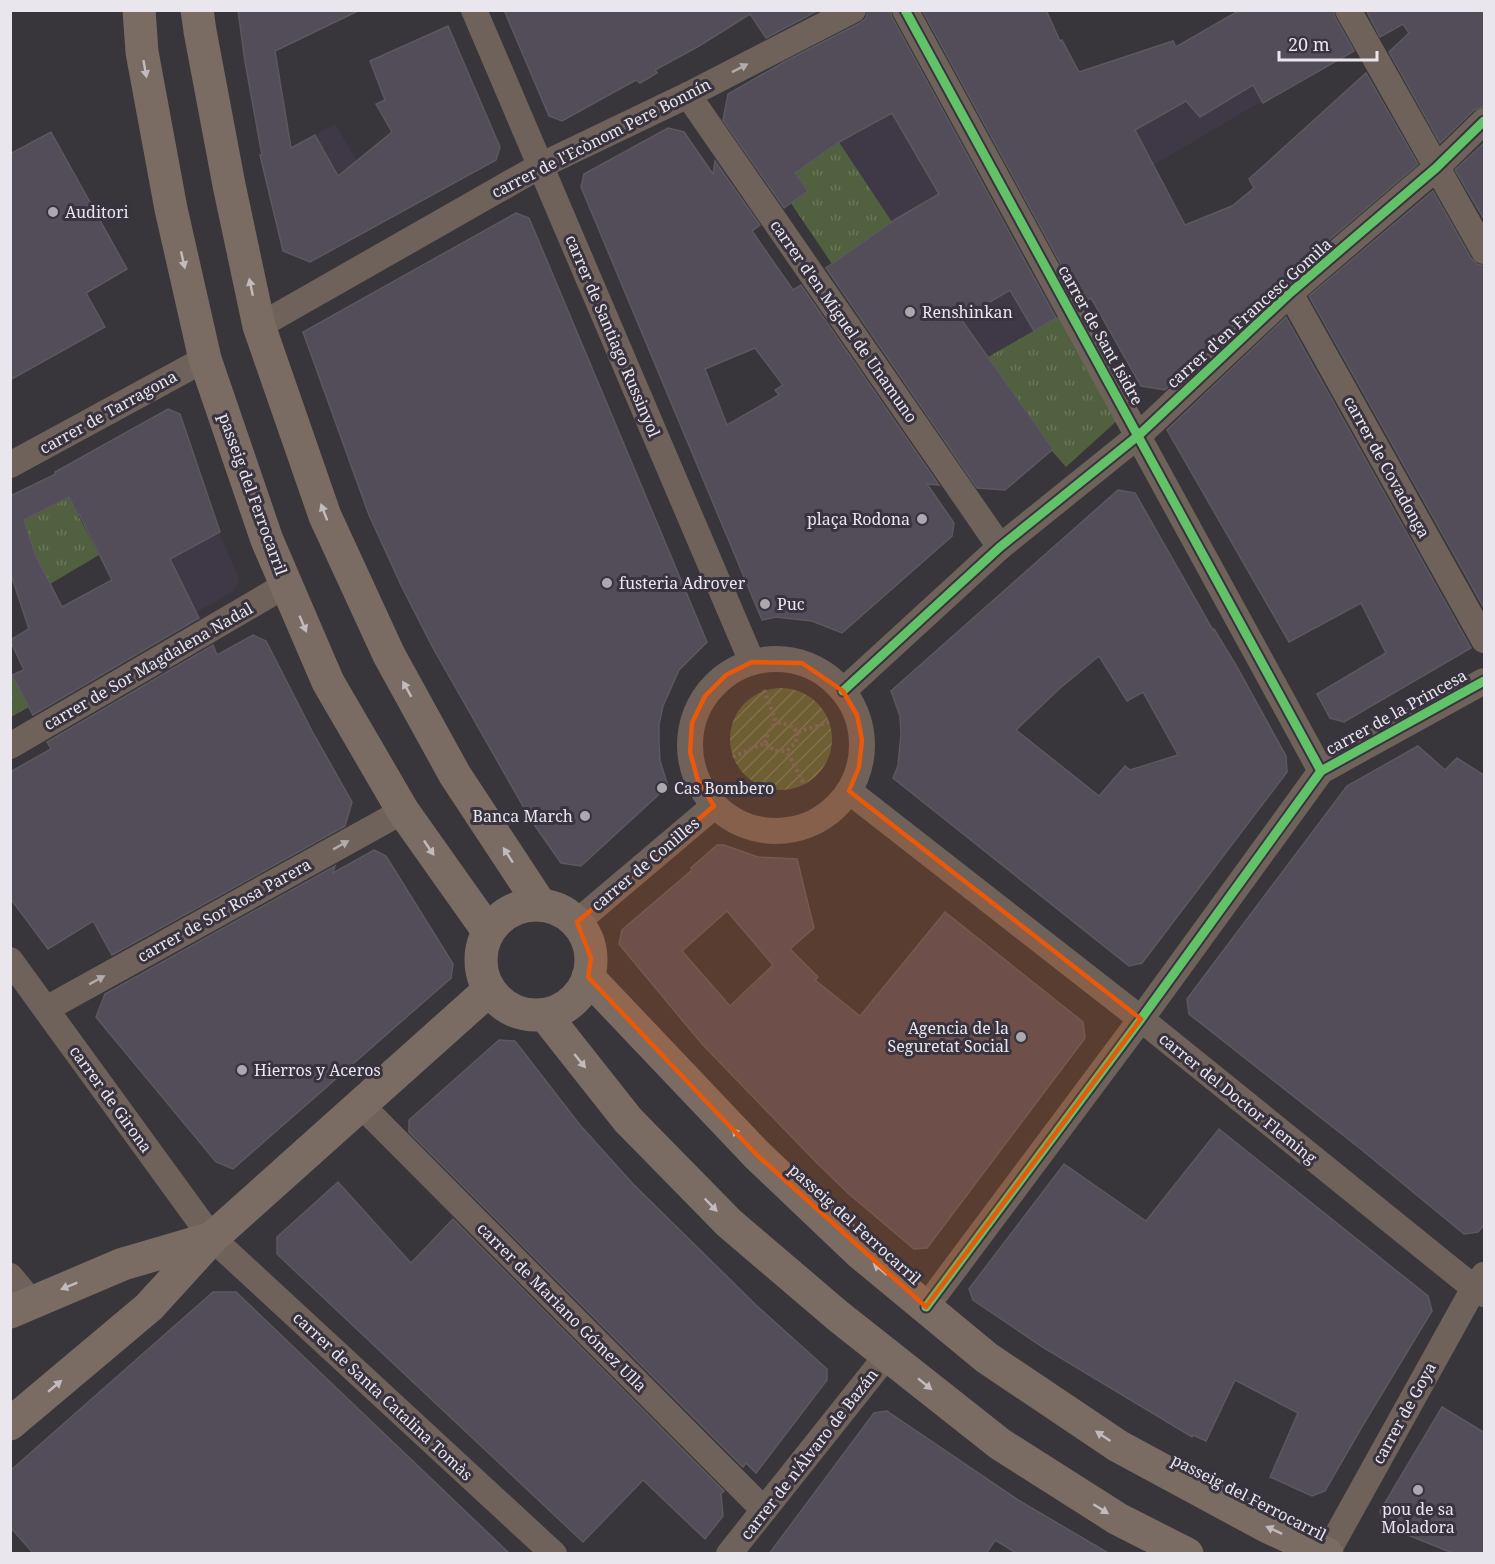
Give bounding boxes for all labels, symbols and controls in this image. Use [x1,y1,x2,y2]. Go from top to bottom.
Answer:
scale bar [1279,24,1376,62]
text: 20 m [1288,32,1330,56]
one-way arrow [141,59,150,78]
one-way arrow [732,63,749,73]
street label: carrer de l'Ecònom Pere Bonnín [488,73,714,203]
place label: Auditori [65,201,129,223]
marker: Auditori [46,205,60,219]
street label: carrer d'en Miguel de Unamuno [765,215,923,427]
street label: carrer de Santiago Russinyol [560,231,666,441]
street label: carrer d'en Francesc Gomila [1162,233,1336,393]
one-way arrow [178,251,188,269]
street label: carrer de Sant Isidre [1053,261,1149,409]
one-way arrow [246,278,255,297]
place label: Renshinkan [922,301,1013,323]
marker: Renshinkan [903,305,917,319]
street label: carrer de Tarragona [35,365,181,459]
street label: carrer de Covadonga [1339,392,1435,542]
street label: passeig del Ferrocarril [213,410,293,578]
one-way arrow [319,503,329,521]
place label: plaça Rodona [807,508,910,530]
marker: plaça Rodona [915,512,929,526]
place label: fusteria Adrover [619,572,746,594]
marker: fusteria Adrover [600,576,614,590]
place label: Puc [777,593,805,615]
street label: carrer de Sor Magdalena Nadal [40,597,257,735]
marker: Puc [758,597,772,611]
one-way arrow [298,615,308,633]
street label: carrer de la Princesa [1321,664,1471,760]
one-way arrow [402,680,412,697]
place label: Cas Bombero [674,777,774,799]
marker: Cas Bombero [655,781,669,795]
place label: Banca March [473,805,573,827]
marker: Banca March [578,809,592,823]
street label: carrer de Conilles [586,812,704,916]
one-way arrow [333,840,350,850]
one-way arrow [423,840,435,856]
one-way arrow [503,847,514,863]
street label: carrer de Sor Rosa Parera [133,853,315,967]
one-way arrow [89,975,106,985]
place label: Agencia de la Seguretat Social [888,1017,1009,1057]
street label: carrer del Doctor Fleming [1154,1027,1322,1169]
marker: Agencia de la Seguretat Social [1014,1030,1028,1044]
street label: carrer de Girona [65,1041,157,1157]
one-way arrow [574,1053,587,1069]
place label: Hierros y Aceros [254,1059,381,1081]
marker: Hierros y Aceros [235,1063,249,1077]
one-way arrow [731,1128,745,1143]
street label: passeig del Ferrocarril [784,1159,926,1289]
one-way arrow [704,1197,718,1211]
street label: carrer de Mariano Gómez Ulla [472,1217,652,1397]
one-way arrow [873,1263,888,1276]
one-way arrow [60,1282,78,1291]
street label: carrer de Santa Catalina Tomàs [288,1307,478,1485]
street label: carrer de Goya [1367,1358,1441,1468]
street label: carrer de n'Álvaro de Bazán [735,1364,883,1544]
one-way arrow [918,1377,933,1389]
one-way arrow [47,1380,63,1393]
one-way arrow [1095,1431,1111,1442]
street label: passeig del Ferrocarril [1168,1448,1330,1546]
marker: pou de sa Moladora [1411,1483,1425,1497]
place label: pou de sa Moladora [1381,1498,1455,1538]
one-way arrow [1093,1503,1109,1514]
one-way arrow [1265,1525,1282,1534]

